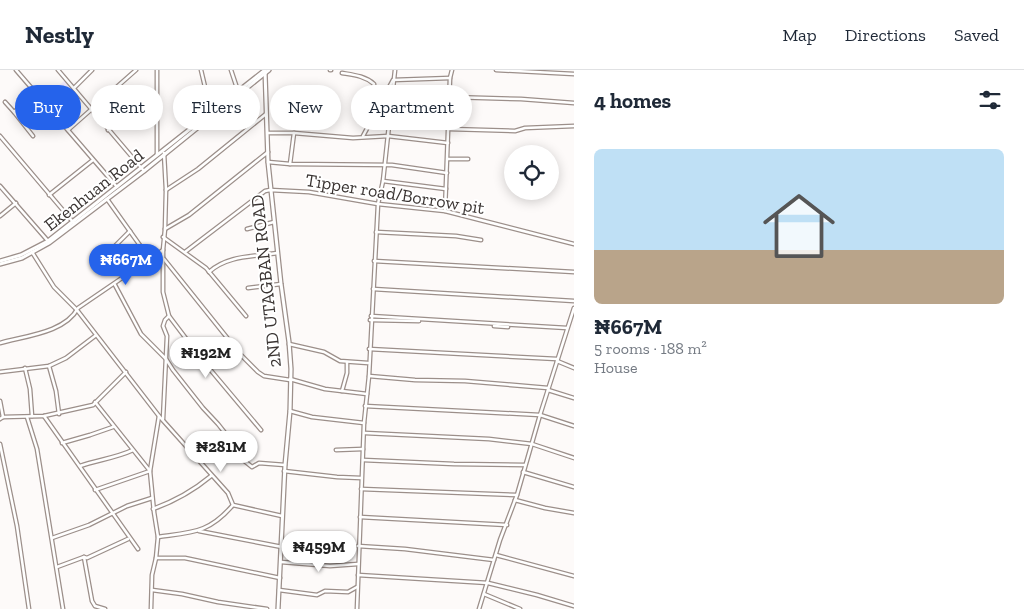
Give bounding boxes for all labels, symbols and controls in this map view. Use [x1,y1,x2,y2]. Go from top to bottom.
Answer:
text: Nestly [25,20,94,49]
text: Map [782,24,817,46]
text: Directions [845,24,926,46]
text: Saved [954,24,999,46]
chip: Buy [15,85,81,130]
chip: Rent [91,85,163,130]
chip: Filters [173,85,260,130]
chip: New [270,85,341,130]
chip: Apartment [351,85,472,130]
icon: filters [976,86,1004,114]
text: 4 homes [594,88,671,113]
street label: Ekenhuan Road [40,144,148,236]
map controls [504,145,559,200]
button: locate [504,145,559,200]
street label: Tipper road/Borrow pit [304,169,486,219]
icon: home [754,181,844,271]
street label: 2ND UTAGBAN ROAD [246,194,286,368]
pin: ₦667M [91,244,161,286]
text: ₦667M [100,250,152,269]
text: ₦667M [594,314,662,339]
pin: ₦192M [171,336,241,379]
text: 5 rooms · 188 m² [594,339,707,358]
text: ₦192M [181,343,231,362]
text: House [594,358,637,377]
pin: ₦281M [186,430,256,473]
text: ₦281M [196,437,246,456]
pin: ₦459M [284,530,354,573]
text: ₦459M [293,537,345,556]

